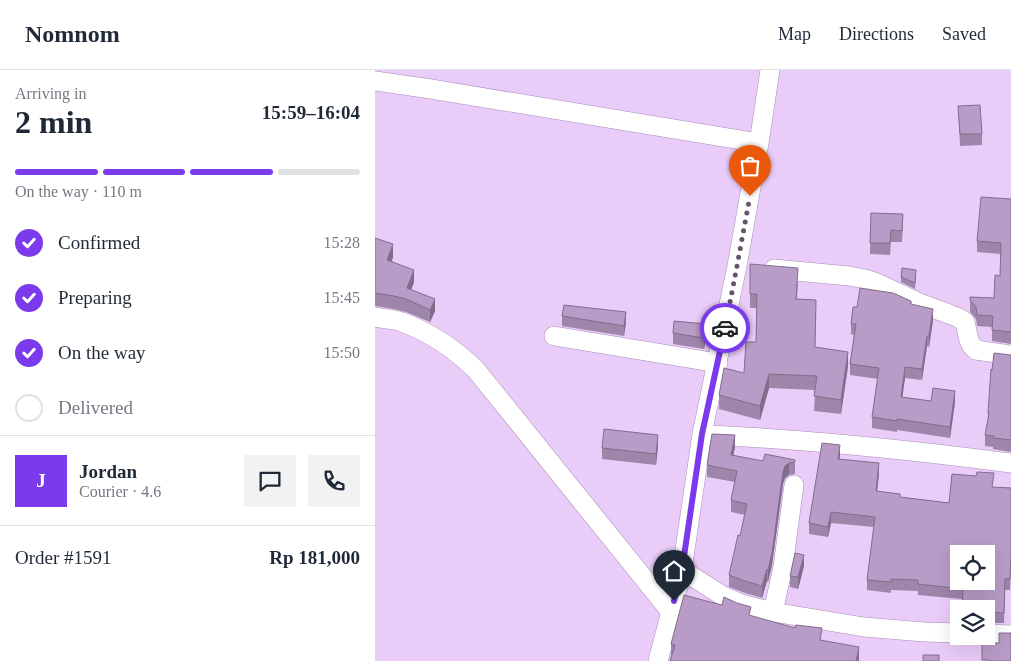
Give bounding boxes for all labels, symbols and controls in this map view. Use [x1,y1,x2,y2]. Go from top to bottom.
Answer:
text: Nomnom [25,21,120,47]
text: Map [778,24,811,44]
text: Directions [839,24,914,44]
text: Saved [942,24,986,44]
text: Arriving in [15,85,87,102]
text: 15:59–16:04 [262,102,360,123]
text: 2 min [15,104,92,140]
pin [729,145,771,196]
icon: bag [736,152,764,180]
text: On the way · 110 m [15,183,142,200]
icon: check [15,229,43,257]
text: Confirmed [58,232,140,253]
text: 15:28 [324,234,360,251]
icon: check [15,284,43,312]
text: Preparing [58,287,132,308]
text: 15:45 [324,289,360,306]
courier [700,303,750,353]
icon: car [711,314,739,342]
icon: check [15,339,43,367]
text: On the way [58,342,146,363]
text: 15:50 [324,344,360,361]
text: Delivered [58,397,133,418]
button: chat [244,455,296,507]
button: phone [308,455,360,507]
text: Jordan [79,461,137,482]
text: J [36,470,46,491]
text: Courier · 4.6 [79,483,161,500]
map controls [950,545,995,645]
button: locate [950,545,995,590]
text: Order #1591 [15,547,112,568]
text: Rp 181,000 [269,547,360,568]
pin [653,550,695,601]
icon: home [660,557,688,585]
button: layers [950,600,995,645]

